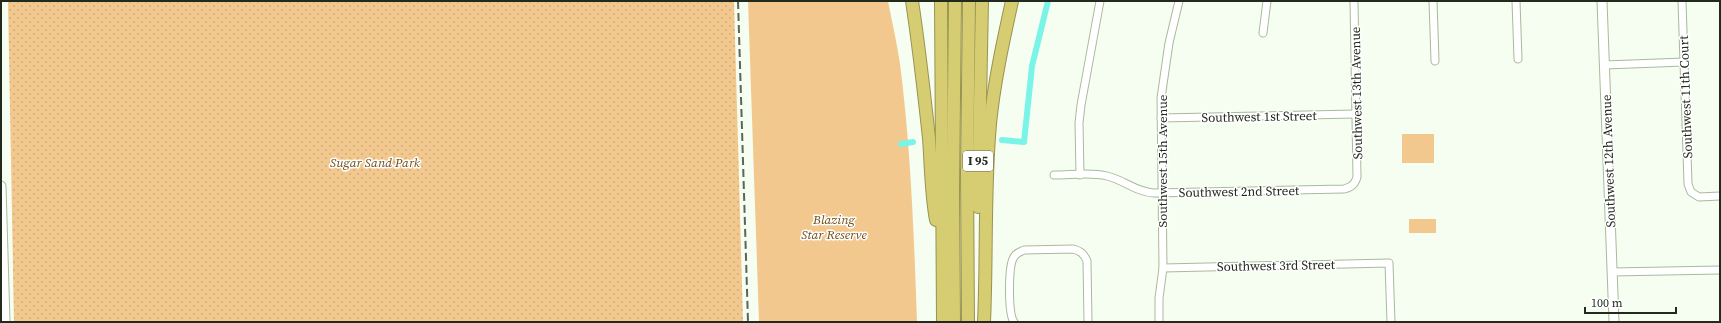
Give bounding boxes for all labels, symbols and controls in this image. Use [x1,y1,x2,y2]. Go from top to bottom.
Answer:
street label: Southwest 13th Avenue [1347,26,1366,160]
street label: Southwest 11th Court [1675,34,1696,159]
street label: Southwest 15th Avenue [1154,94,1171,227]
street label: Southwest 12th Avenue [1598,94,1619,228]
street label: Southwest 1st Street [1201,107,1317,126]
road number: I 95 [963,151,993,171]
park label: Sugar Sand Park [330,154,421,171]
street label: Southwest 2nd Street [1179,182,1300,201]
park label: Blazing Star Reserve [801,211,867,243]
street label: Southwest 3rd Street [1217,256,1336,275]
scale bar [1585,289,1676,315]
text: 100 m [1591,295,1623,311]

